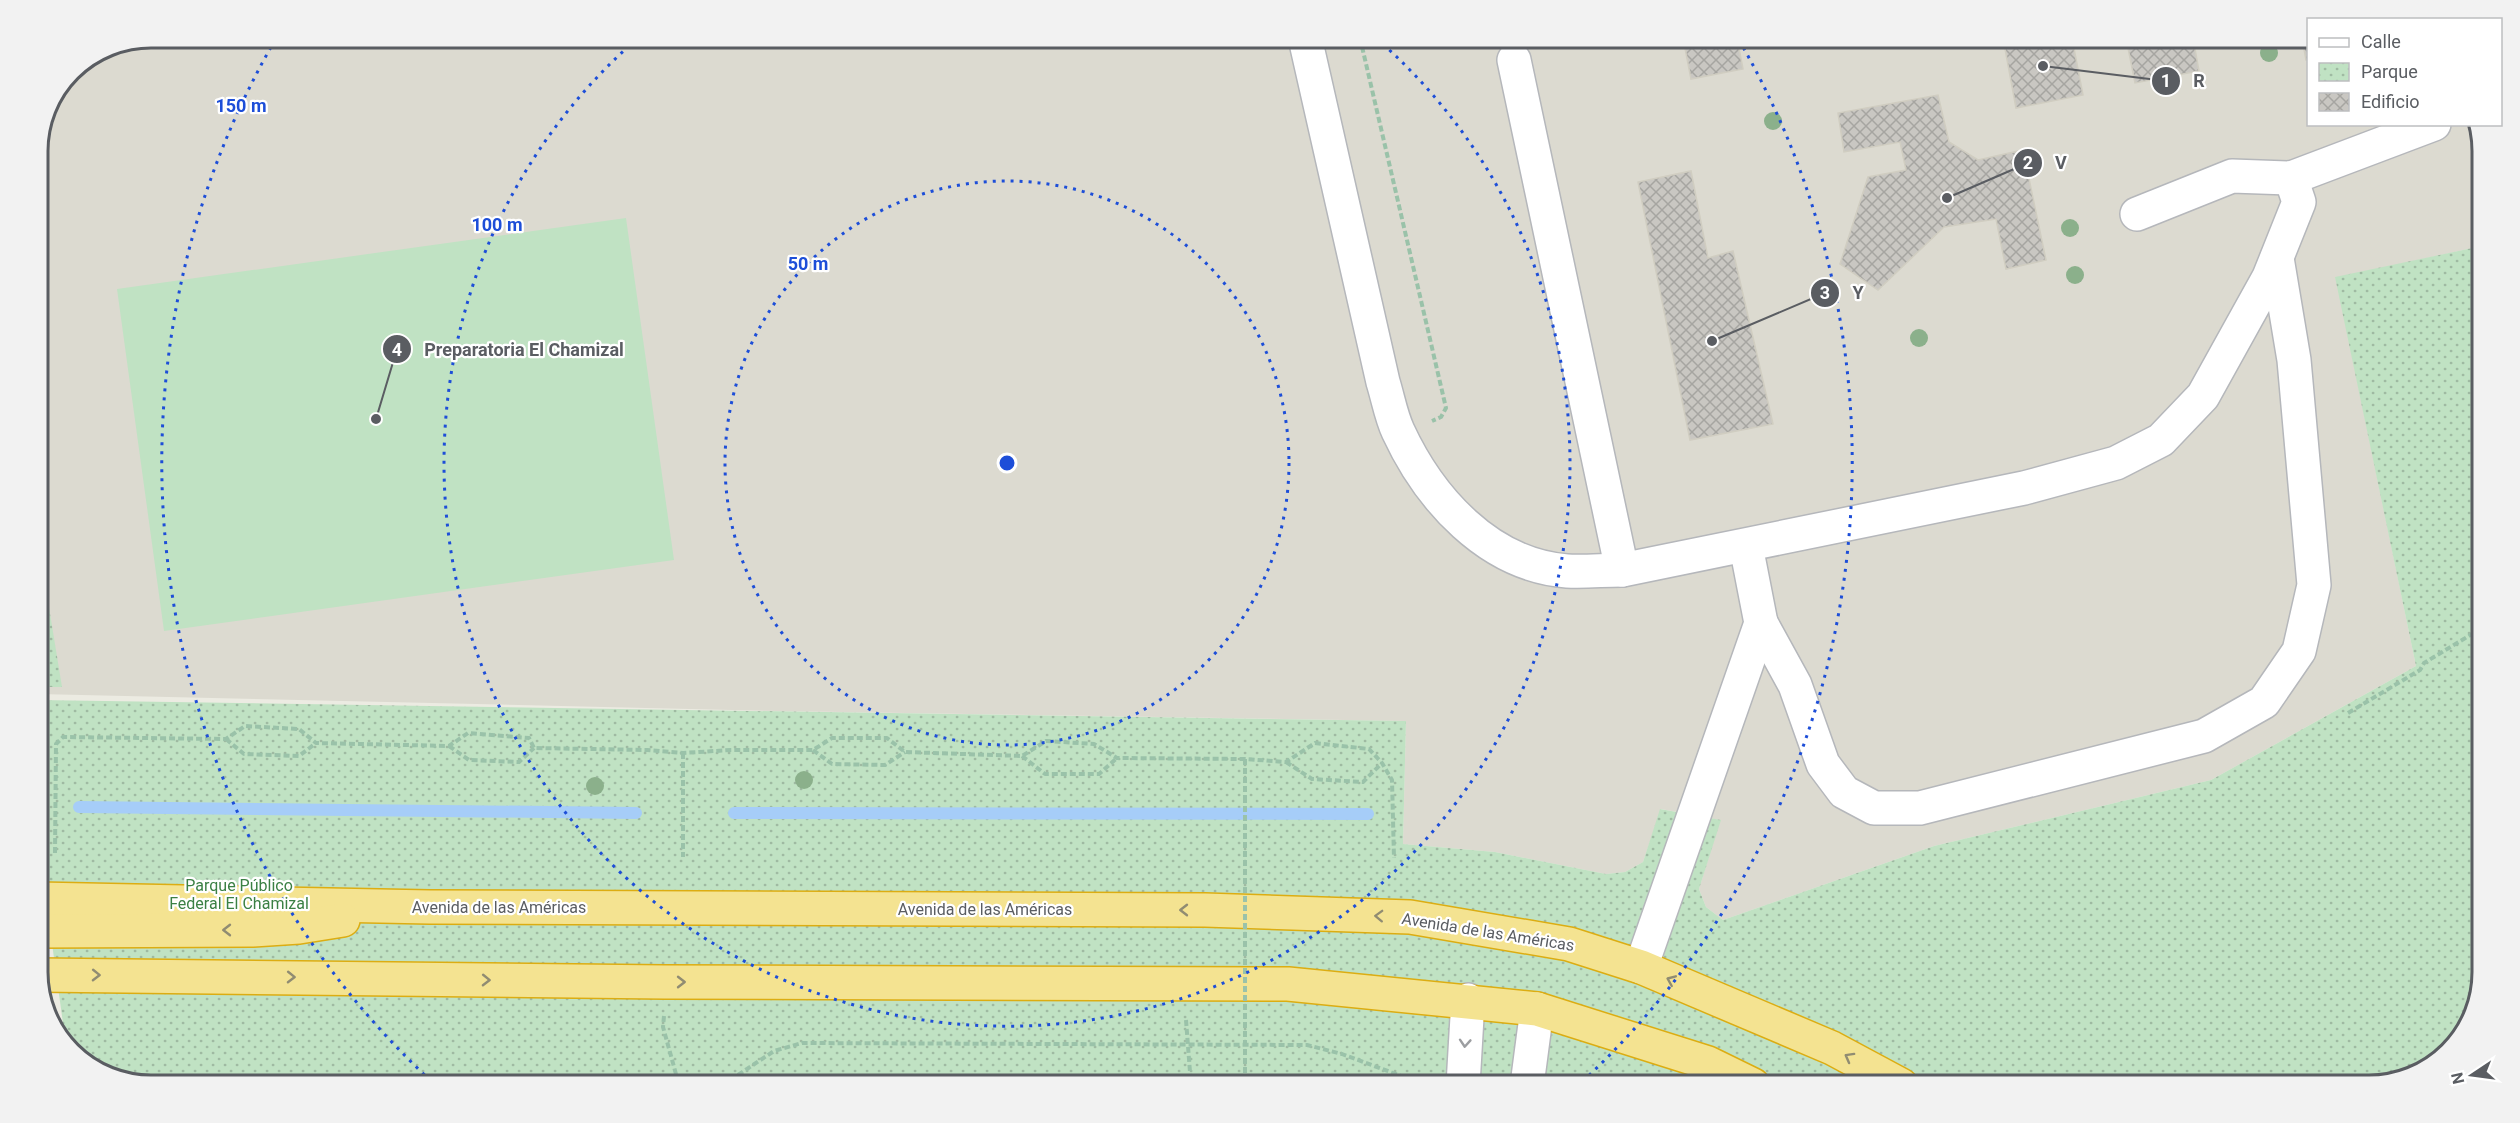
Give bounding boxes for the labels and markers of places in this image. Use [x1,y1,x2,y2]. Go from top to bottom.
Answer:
callout: R [2151,63,2217,99]
callout: V [2013,145,2079,181]
callout: Y [1810,275,1876,311]
callout: Preparatoria El Chamizal [382,331,636,367]
centre of rings [997,453,1017,473]

